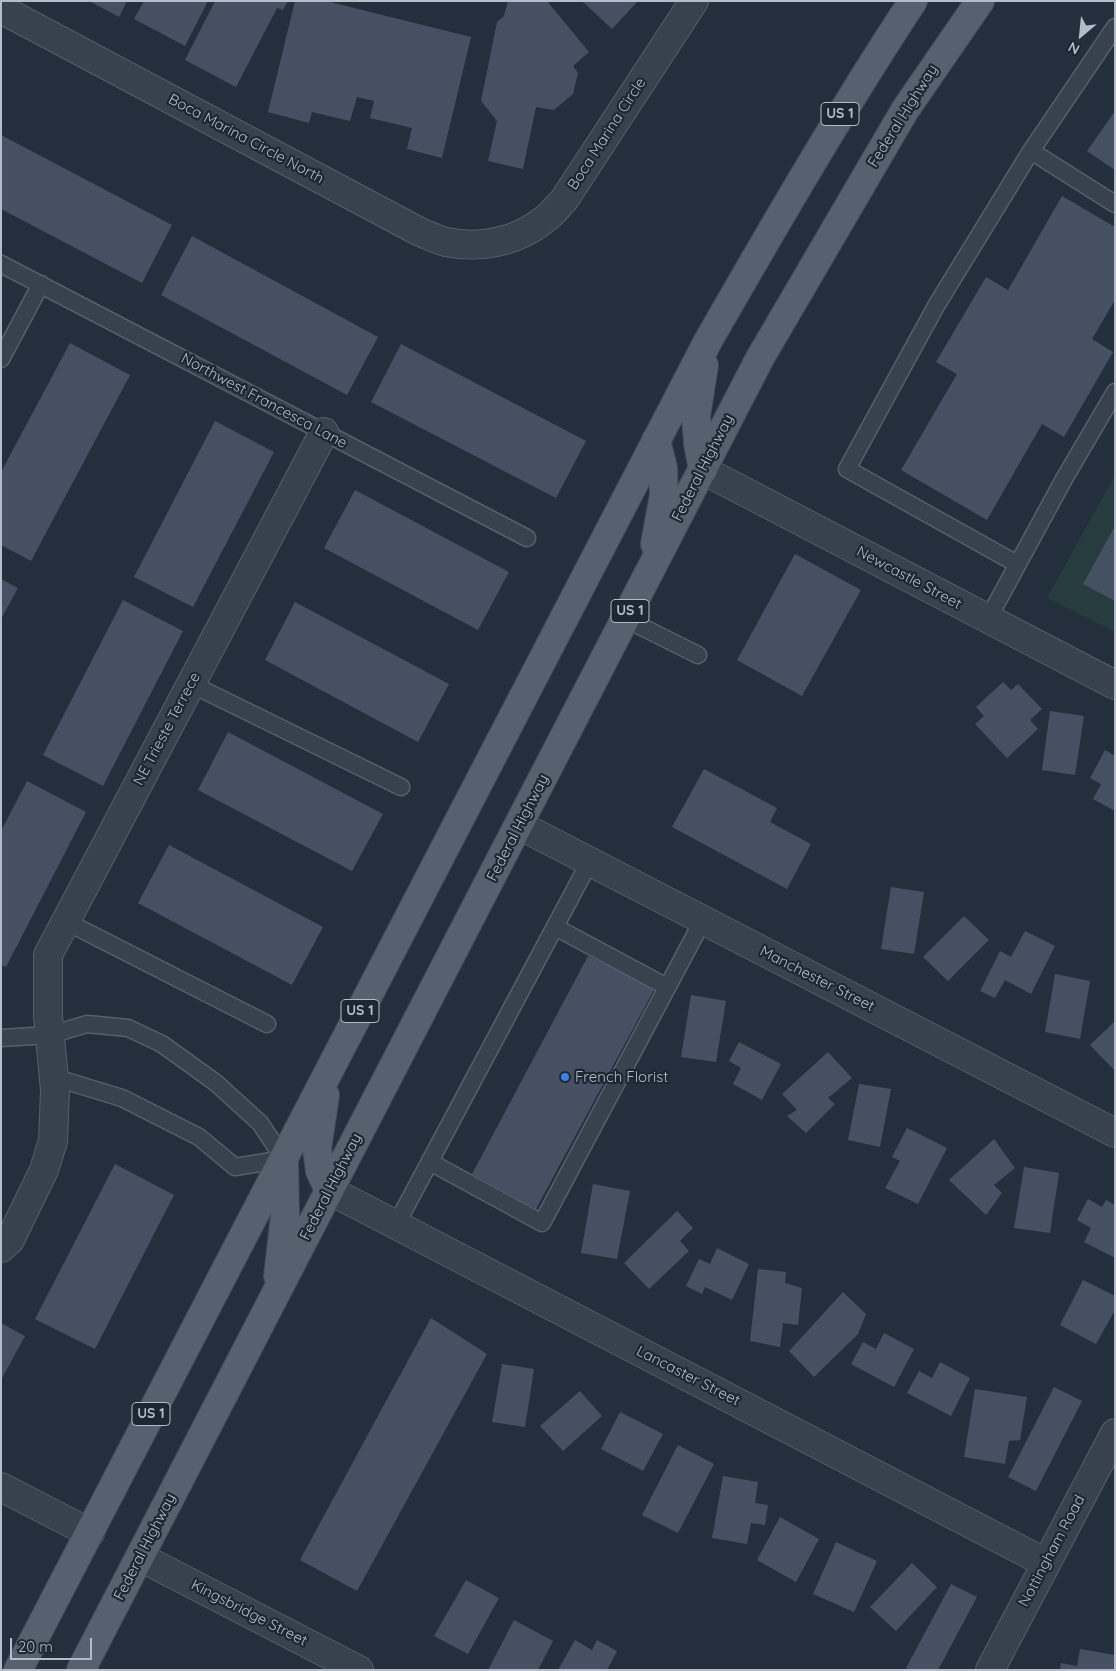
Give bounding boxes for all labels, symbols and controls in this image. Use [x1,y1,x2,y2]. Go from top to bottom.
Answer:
north arrow [1056,10,1106,60]
text: N [1065,38,1083,59]
street label: Federal Highway [864,61,942,171]
street label: Boca Marina Circle [564,75,650,193]
street label: Boca Marina Circle North [165,90,327,188]
road number: US 1 [821,102,859,126]
street label: Northwest Francesca Lane [178,350,350,452]
street label: Federal Highway [668,412,738,524]
street label: Newcastle Street [853,543,965,613]
road number: US 1 [611,600,649,622]
street label: NE Trieste Terrece [130,669,204,789]
street label: Federal Highway [483,772,553,884]
street label: Manchester Street [757,942,877,1016]
road number: US 1 [341,999,379,1022]
place label: French Florist [575,1068,668,1086]
marker: French Florist [559,1071,571,1083]
street label: Federal Highway [296,1131,366,1243]
street label: Lancaster Street [633,1342,743,1410]
road number: US 1 [132,1402,170,1426]
street label: Federal Highway [110,1491,180,1603]
street label: Nottingham Road [1015,1492,1089,1610]
street label: Kingsbridge Street [188,1576,310,1650]
scale bar [12,1628,95,1660]
text: 20 m [18,1637,53,1656]

